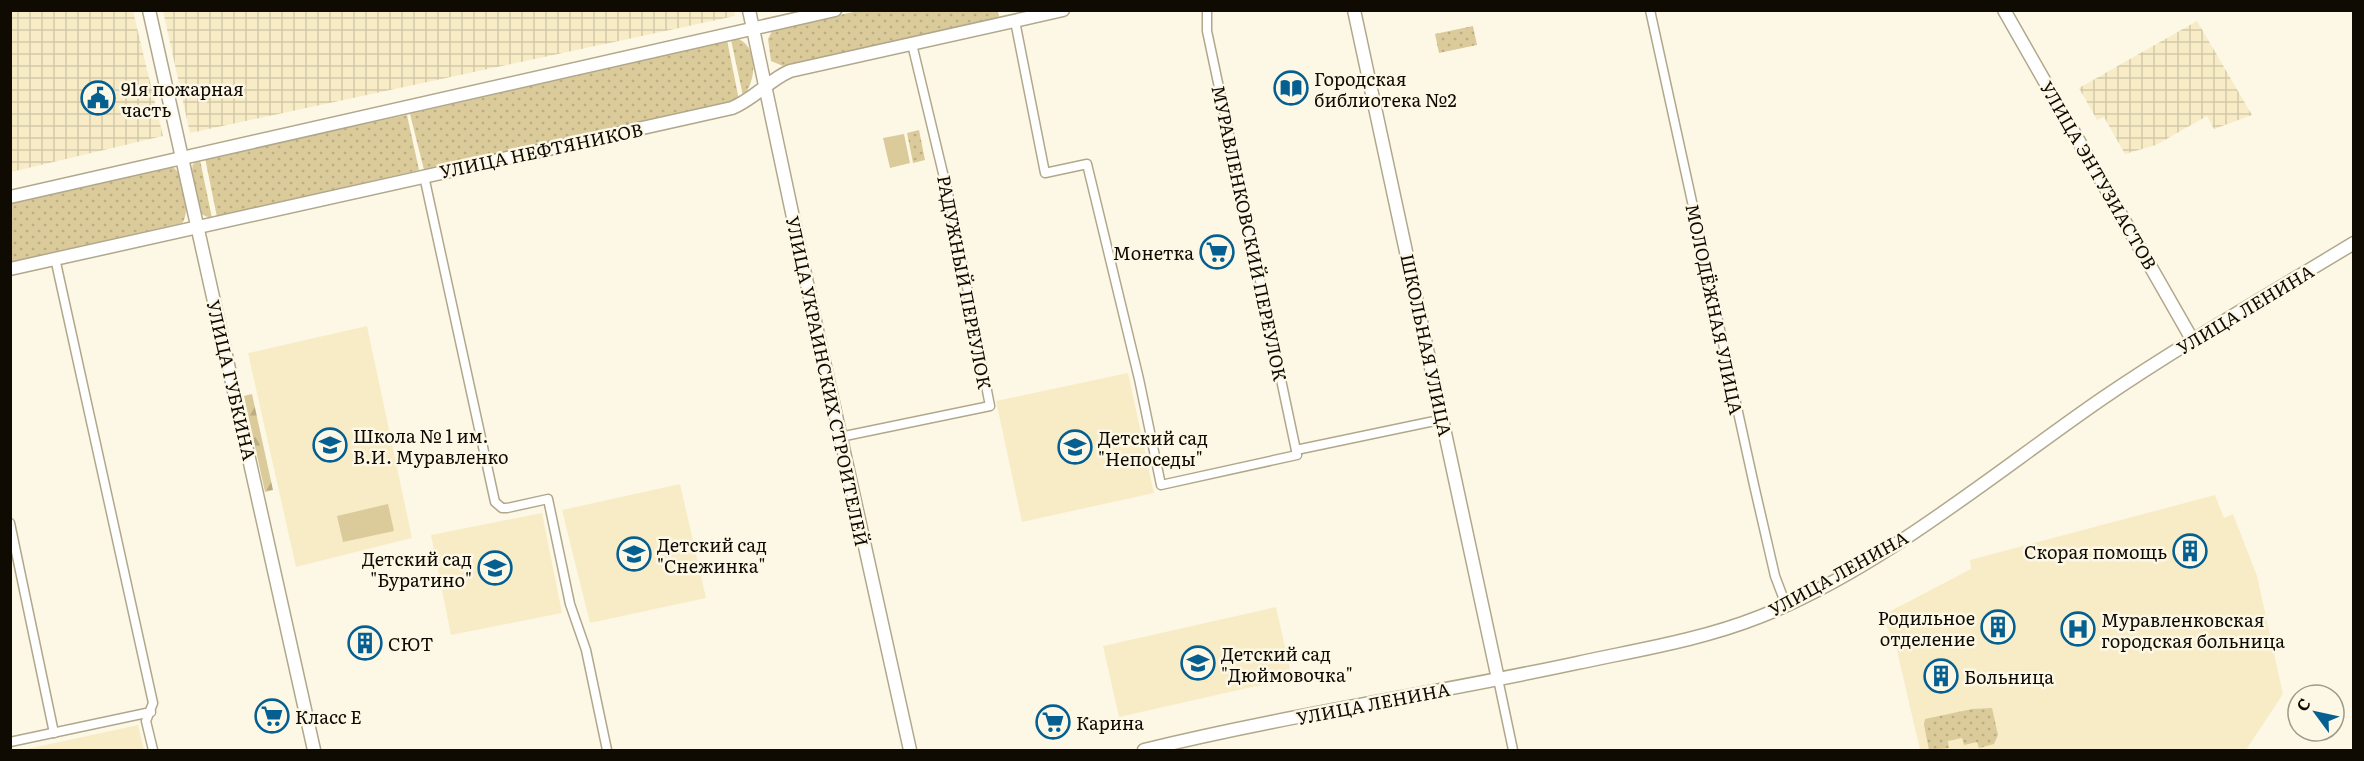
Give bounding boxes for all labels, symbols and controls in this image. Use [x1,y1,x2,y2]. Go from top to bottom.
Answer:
place label: Городская библиотека №2 [1314,65,1457,113]
library icon: Городская библиотека №2 [1273,70,1309,106]
place label: 91я пожарная часть [121,75,244,123]
street label: УЛИЦА ЭНТУЗИАСТОВ [2034,76,2164,274]
public building icon: 91я пожарная часть [80,80,116,116]
street label: МУРАВЛЕНКОВСКИЙ ПЕРЕУЛОК [1205,83,1295,383]
street label: УЛИЦА НЕФТЯНИКОВ [437,115,645,185]
street label: РАДУЖНЫЙ ПЕРЕУЛОК [931,173,999,391]
street label: МОЛОДЁЖНАЯ УЛИЦА [1679,201,1751,417]
street label: УЛИЦА УКРАИНСКИХ СТРОИТЕЛЕЙ [780,213,876,549]
supermarket icon: Монетка [1199,234,1235,270]
place label: Монетка [1113,239,1194,266]
street label: ШКОЛЬНАЯ УЛИЦА [1394,251,1460,439]
street label: УЛИЦА ЛЕНИНА [2171,257,2319,361]
street label: УЛИЦА ГУБКИНА [200,297,264,463]
place label: Школа № 1 им. В.И. Муравленко [353,422,509,470]
place label: Детский сад "Непоседы" [1098,424,1208,472]
school or university icon: Школа № 1 им. В.И. Муравленко [312,427,348,463]
school or university icon: Детский сад "Непоседы" [1057,429,1093,465]
street label: УЛИЦА ЛЕНИНА [1763,523,1913,623]
place label: Детский сад "Снежинка" [657,531,767,579]
building icon: Скорая помощь [2172,533,2208,569]
school or university icon: Детский сад "Снежинка" [616,536,652,572]
place label: Скорая помощь [2024,538,2167,565]
place label: Детский сад "Буратино" [362,545,472,593]
school or university icon: Детский сад "Буратино" [477,550,513,586]
place label: Родильное отделение [1878,604,1975,652]
place label: Муравленковская городская больница [2101,606,2285,654]
building icon: Родильное отделение [1980,609,2016,645]
hospital icon: Муравленковская городская больница [2060,611,2096,647]
building icon: СЮТ [347,625,383,661]
place label: СЮТ [388,630,433,657]
place label: Детский сад "Дюймовочка" [1221,640,1353,688]
school or university icon: Детский сад "Дюймовочка" [1180,645,1216,681]
building icon: Больница [1923,658,1959,694]
place label: Больница [1964,663,2054,690]
street label: УЛИЦА ЛЕНИНА [1294,675,1452,731]
north arrow [2286,683,2346,743]
text: С [2289,693,2316,716]
supermarket icon: Класс Е [254,698,290,734]
place label: Класс Е [295,703,362,730]
supermarket icon: Карина [1035,704,1071,740]
place label: Карина [1076,709,1144,736]

